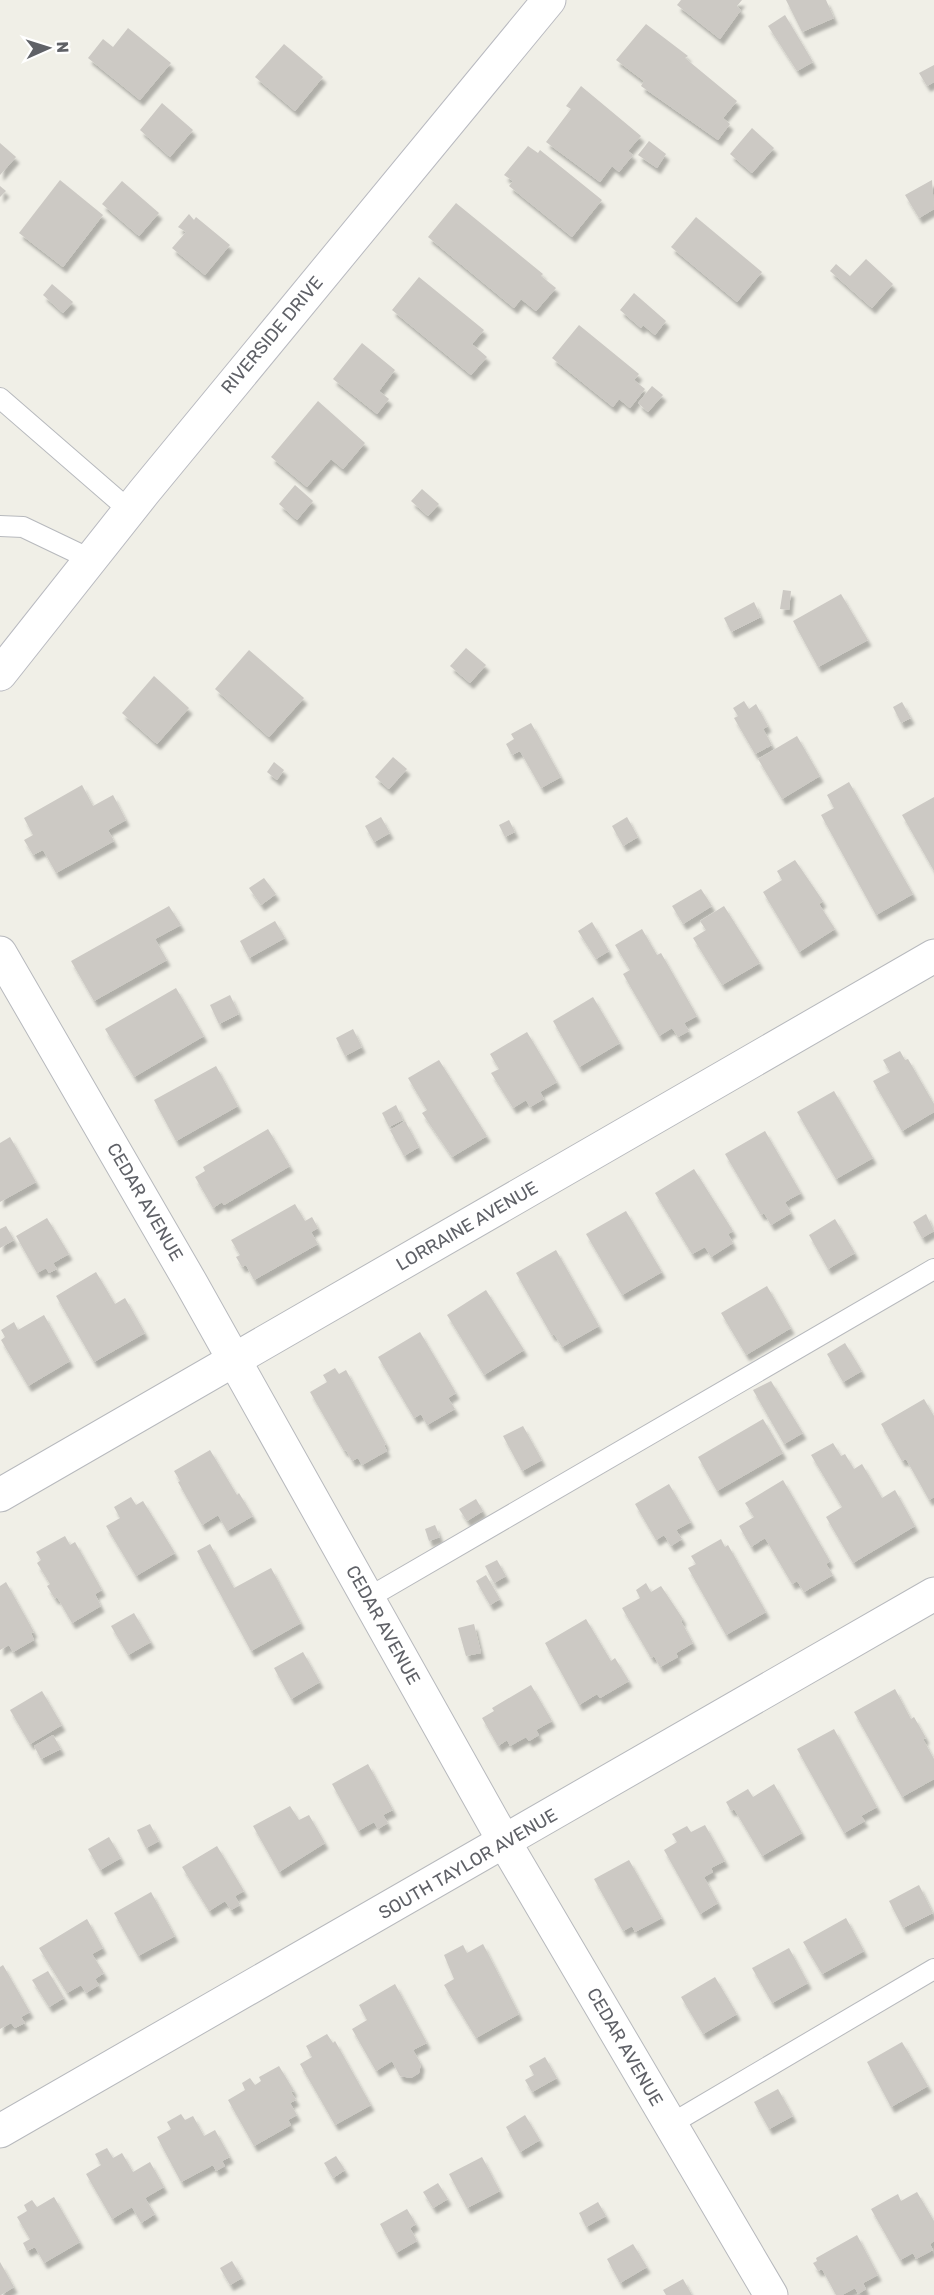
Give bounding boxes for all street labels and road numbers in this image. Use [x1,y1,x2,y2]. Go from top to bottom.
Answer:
street label: RIVERSIDE DRIVE [216,272,328,398]
street label: CEDAR AVENUE [102,1139,188,1265]
street label: LORRAINE AVENUE [392,1176,542,1276]
street label: CEDAR AVENUE [341,1562,425,1688]
street label: SOUTH TAYLOR AVENUE [375,1804,561,1924]
street label: CEDAR AVENUE [582,1984,668,2110]

